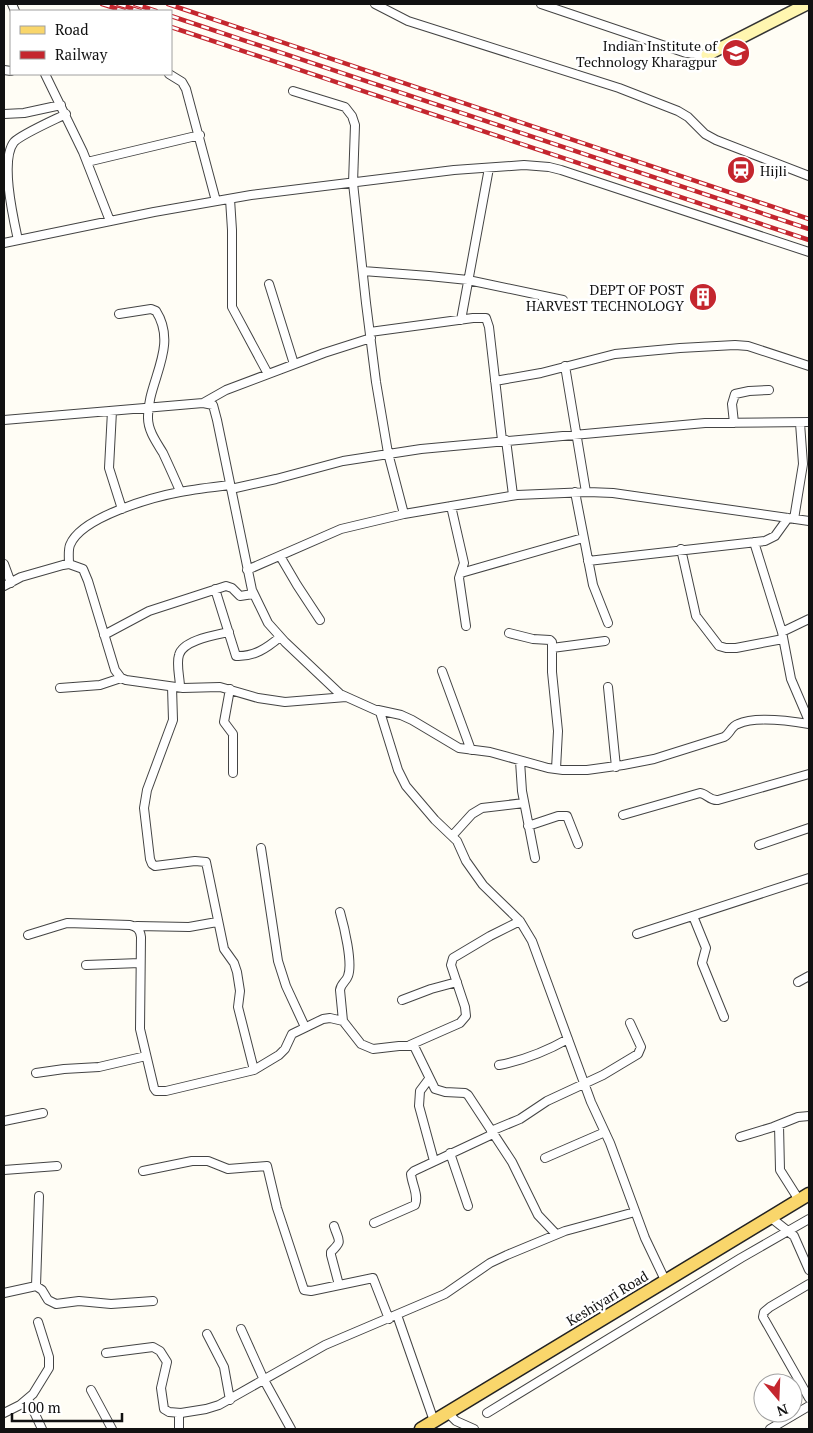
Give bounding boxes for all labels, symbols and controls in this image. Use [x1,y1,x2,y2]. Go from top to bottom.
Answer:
legend [10,10,172,75]
text: Road [55,19,88,39]
place label: Indian Institute of Technology Kharagpur [576,36,718,71]
school or university icon: Indian Institute of Technology Kharagpur [721,38,751,68]
text: Railway [55,44,108,64]
station icon: Hijli [726,155,756,185]
place label: Hijli [760,161,787,180]
place label: DEPT OF POST HARVEST TECHNOLOGY [526,280,685,315]
building icon: DEPT OF POST HARVEST TECHNOLOGY [688,282,718,312]
street label: Keshiyari Road [563,1266,652,1330]
north arrow [753,1373,803,1423]
scale bar [12,1390,122,1422]
text: 100 m [20,1397,61,1417]
text: N [774,1400,791,1422]

